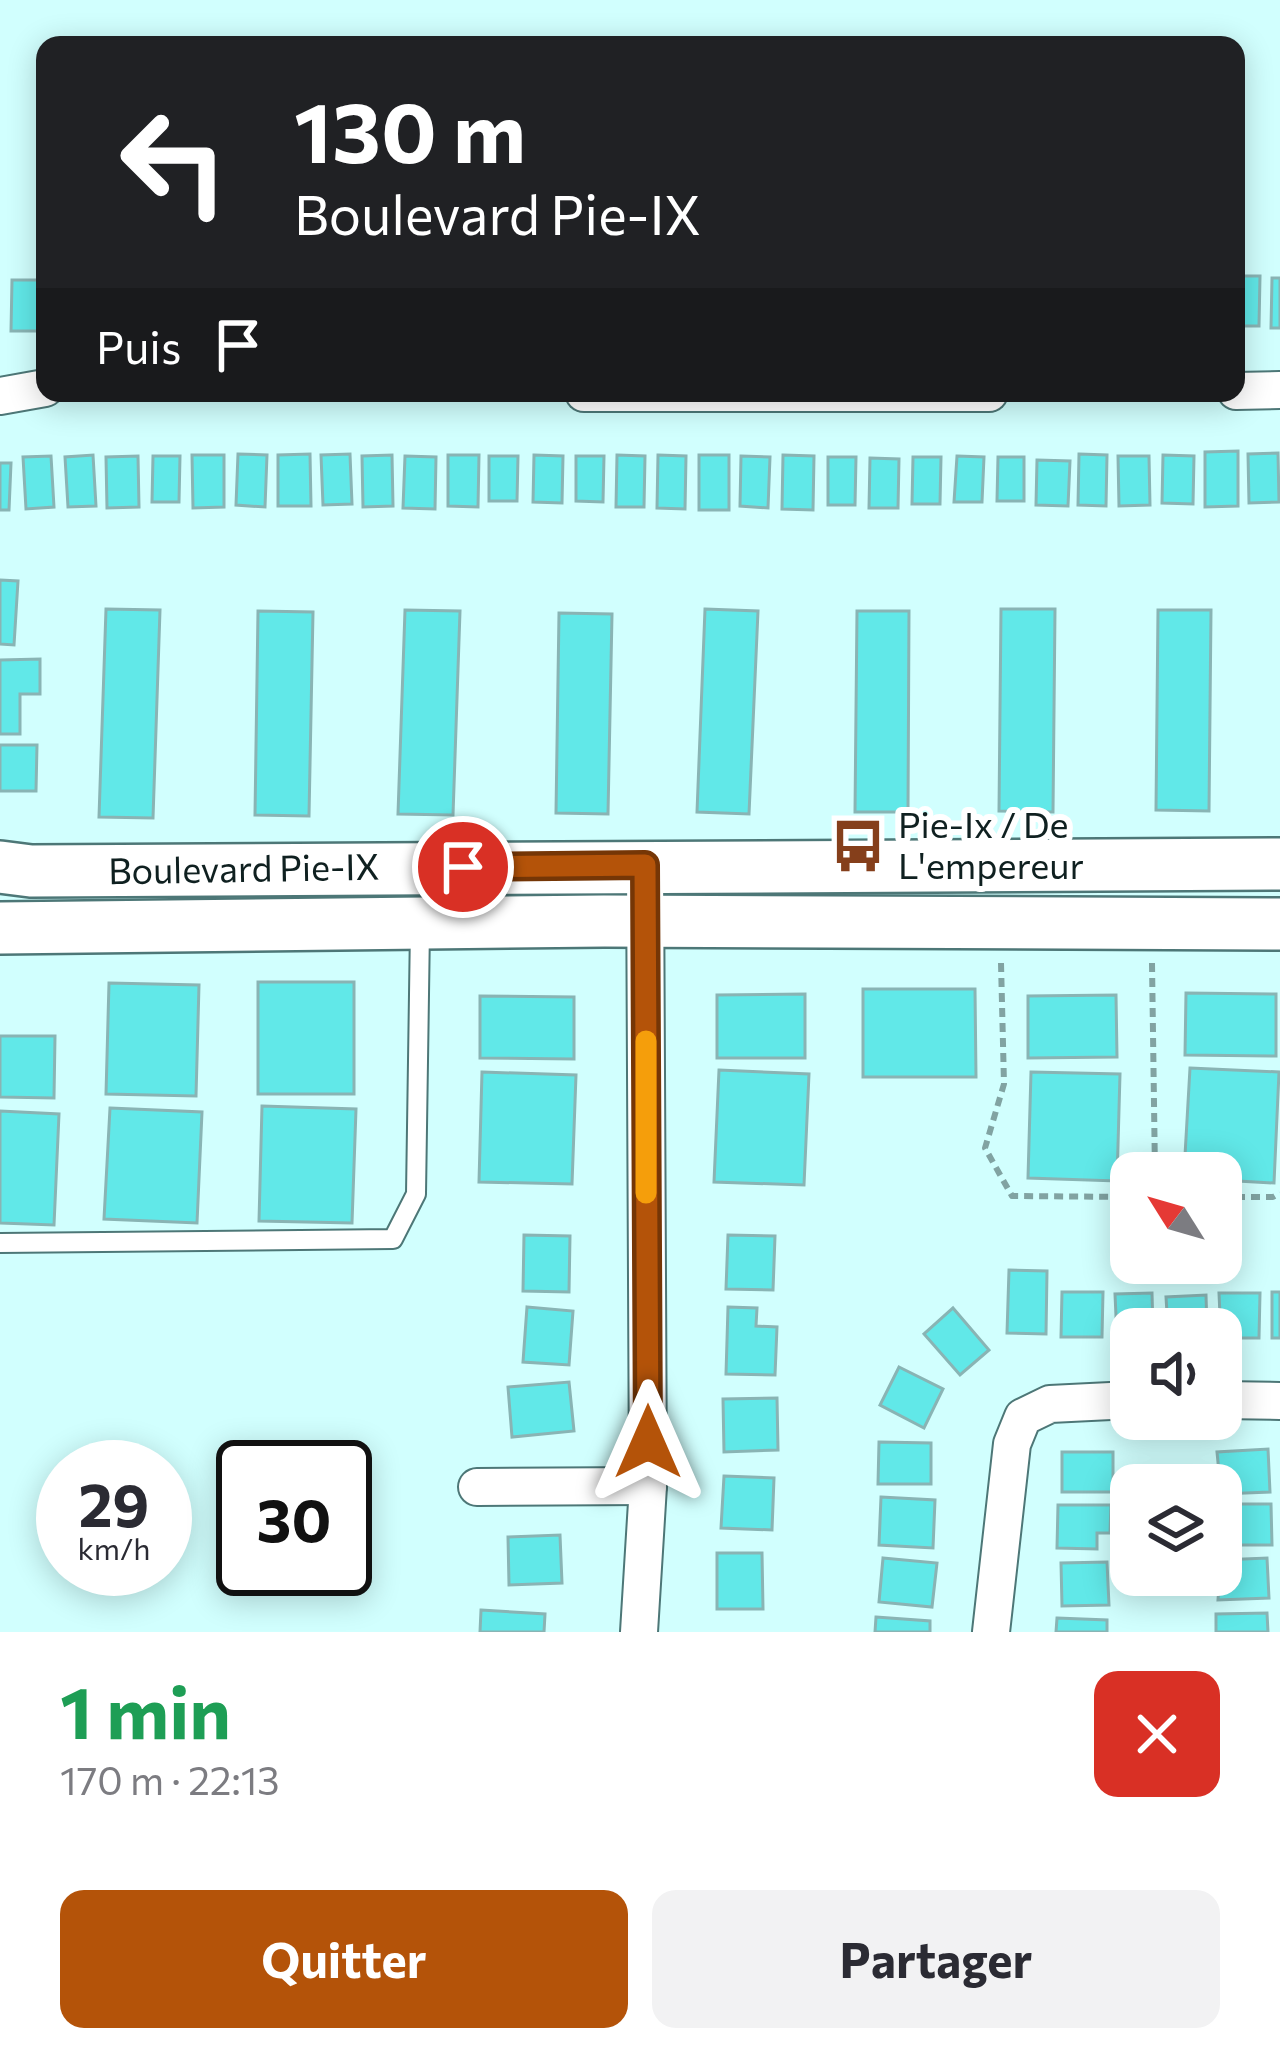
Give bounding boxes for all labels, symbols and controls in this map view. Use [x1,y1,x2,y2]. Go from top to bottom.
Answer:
text: 130 m [294,78,526,180]
icon: left [96,84,252,240]
text: Boulevard Pie-IX [294,180,701,246]
icon: arrive [205,312,271,378]
text: Puis [96,318,181,373]
place label: Pie-Ix / De L'empereur [898,801,1084,886]
pin [412,816,514,918]
bus stop icon: Pie-Ix / De L'empereur [829,817,887,875]
icon: arrive [430,834,496,900]
street label: Boulevard Pie-IX [108,843,380,891]
north arrow [1110,1152,1242,1284]
map controls [1110,1152,1242,1596]
button: sound [1110,1308,1242,1440]
position arrow [585,1379,711,1505]
speed limit sign: 30 [216,1440,372,1596]
button: layers [1110,1464,1242,1596]
text: 29 [79,1466,149,1539]
text: km/h [78,1529,150,1566]
text: 1 min [60,1666,231,1754]
button: close [1094,1671,1220,1797]
text: 170 m · 22:13 [60,1755,280,1803]
button: Quitter [60,1890,628,2028]
button: Partager [652,1890,1220,2028]

